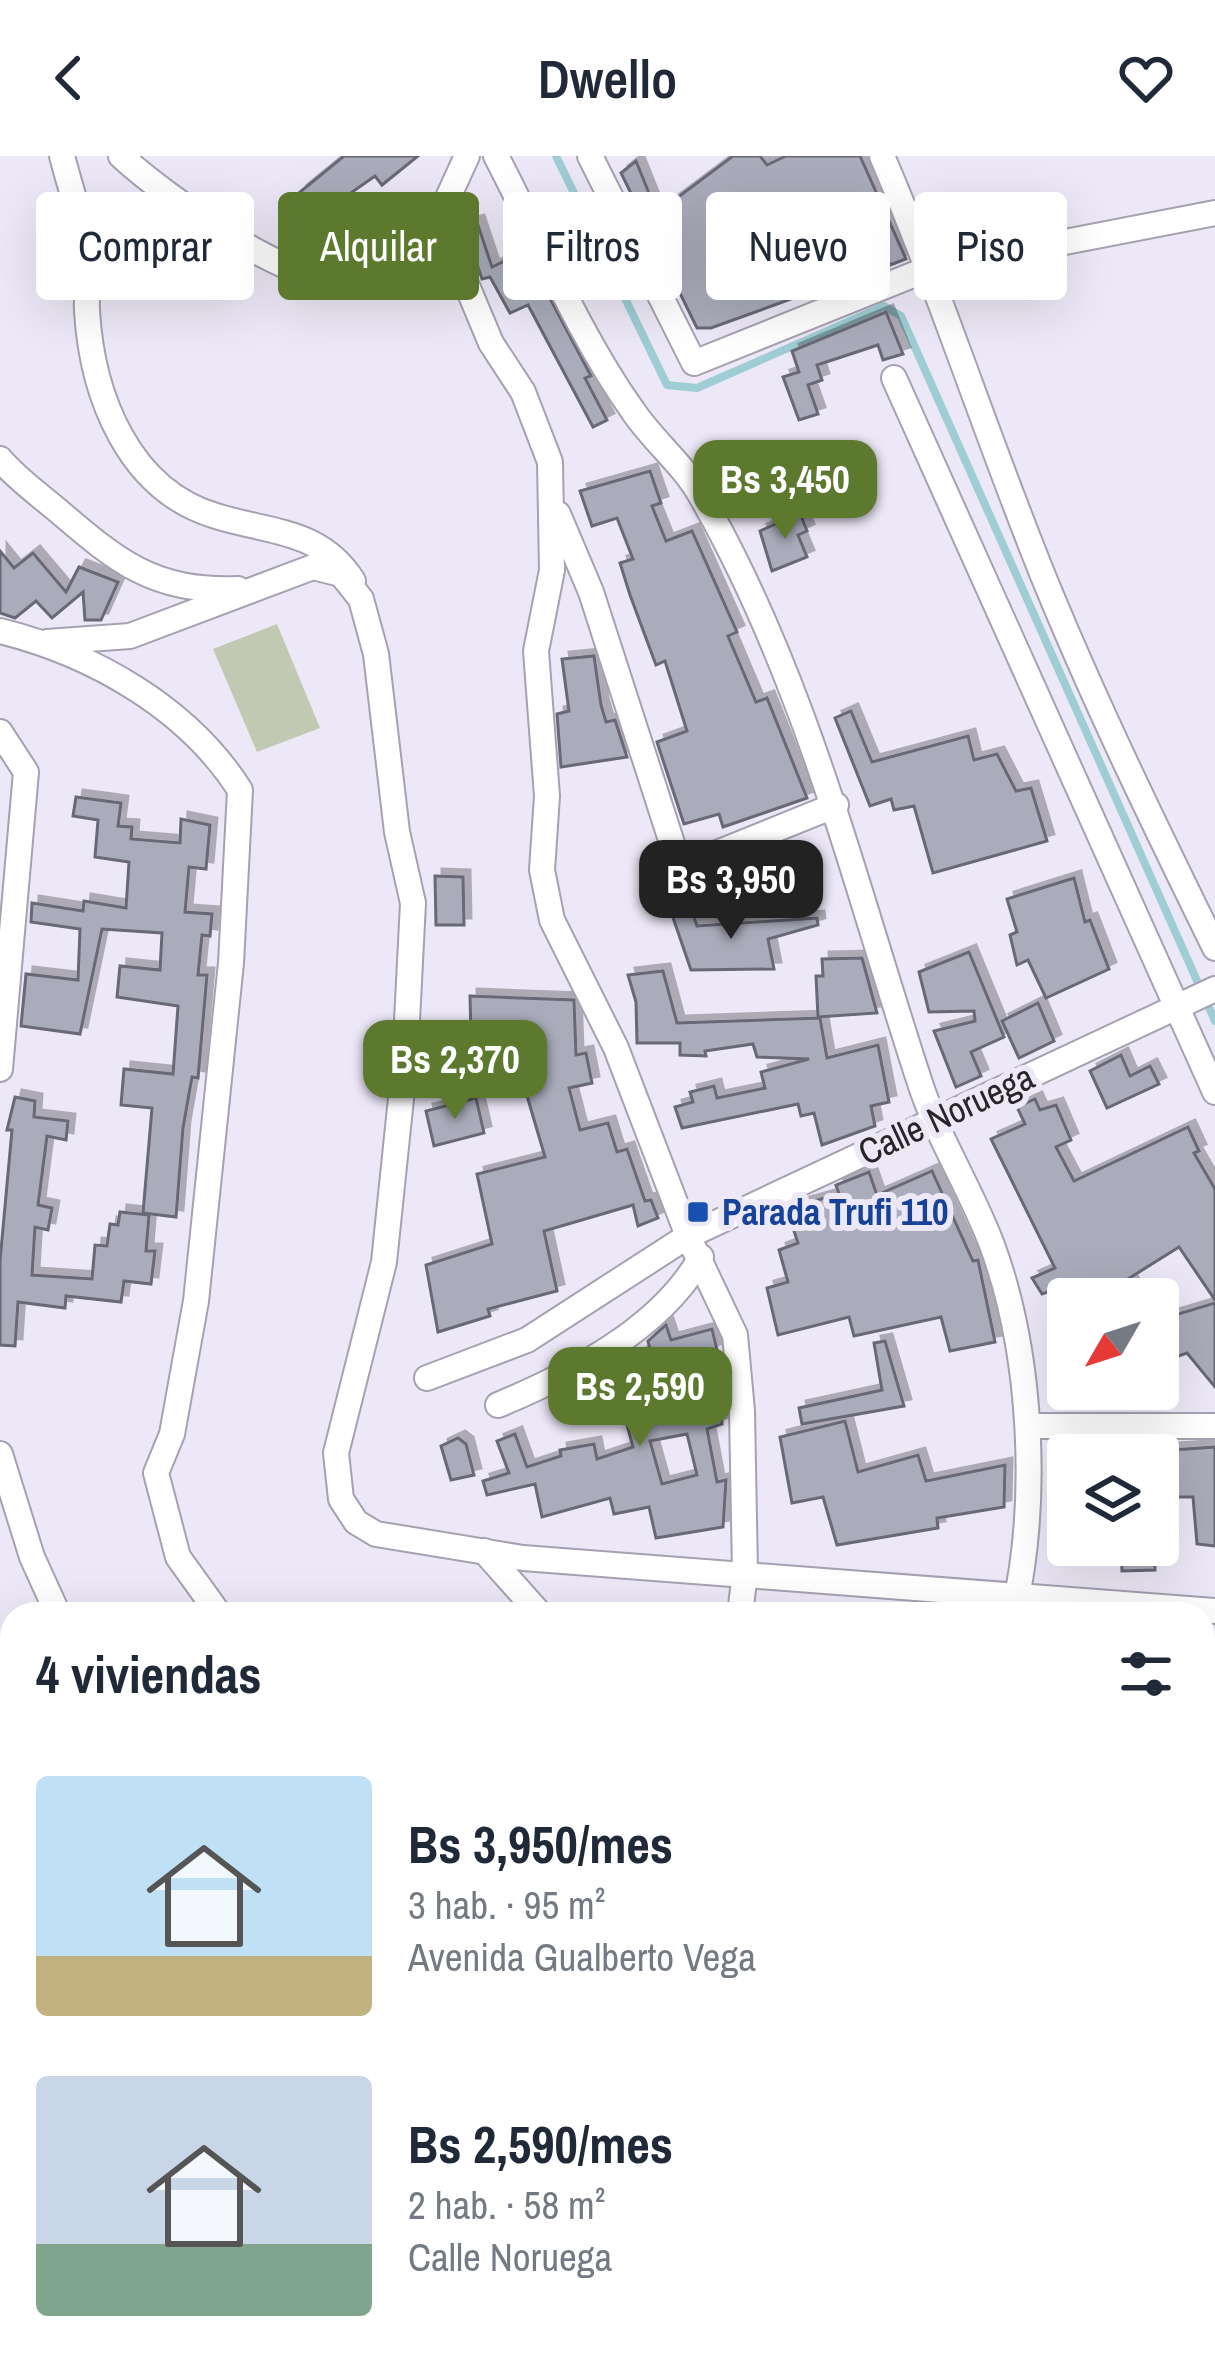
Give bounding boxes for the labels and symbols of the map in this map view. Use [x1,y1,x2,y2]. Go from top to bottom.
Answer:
pin: Bs 3,450 [661,440,909,542]
pin: Bs 3,950 [607,840,855,942]
pin: Bs 2,370 [331,1020,579,1122]
street label: Calle Noruega [850,1052,1042,1176]
place label: Parada Trufi 110 [722,1188,948,1236]
marker: Parada Trufi 110 [685,1199,711,1225]
north arrow [1047,1278,1179,1410]
pin: Bs 2,590 [516,1347,764,1449]

